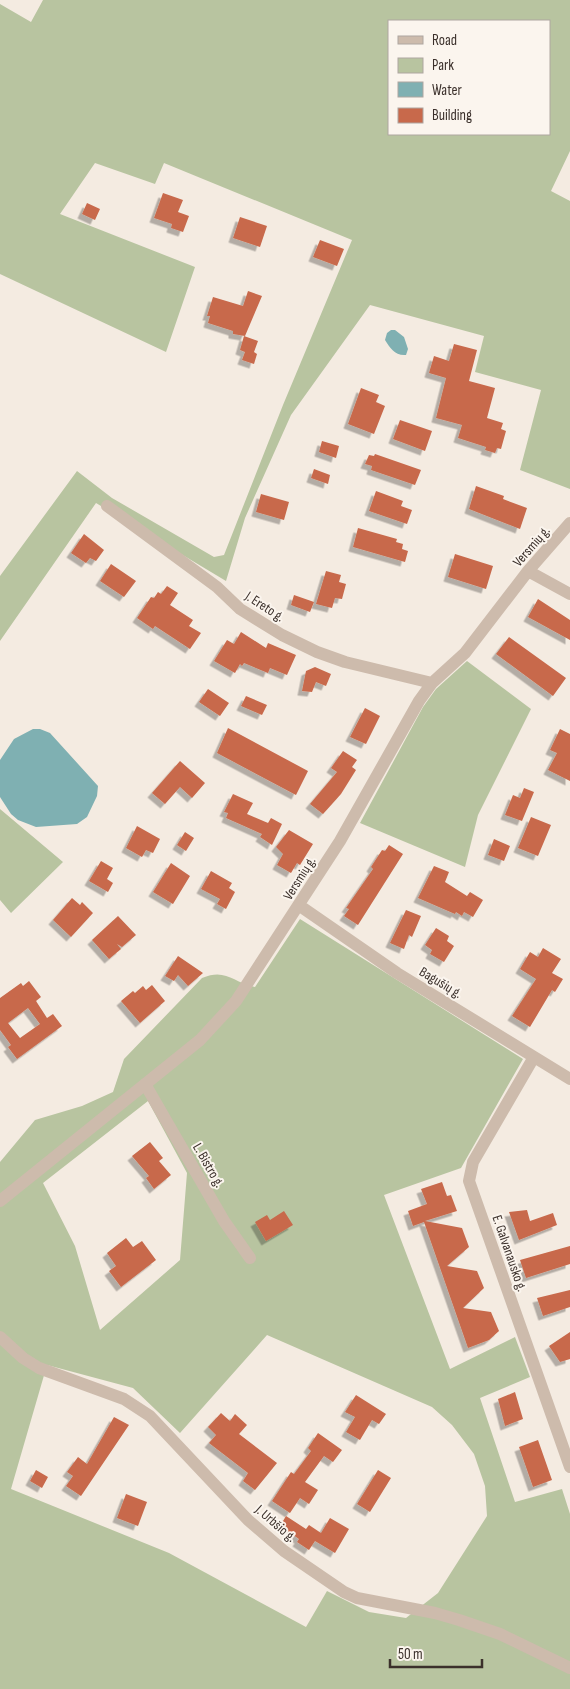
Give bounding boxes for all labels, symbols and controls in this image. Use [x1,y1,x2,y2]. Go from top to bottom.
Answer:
legend [388,20,550,135]
text: Road [432,31,457,50]
text: Park [432,56,454,75]
text: Water [432,81,463,100]
text: Building [432,106,472,125]
street label: Versmių g. [509,523,554,570]
street label: J. Ereto g. [241,587,287,625]
street label: Versmių g. [279,853,319,903]
street label: Bagušių g. [416,963,465,1002]
street label: L. Bistro g. [189,1140,228,1190]
street label: E. Galvanausko g. [489,1213,531,1294]
street label: J. Urbšio g. [251,1500,299,1546]
scale bar [390,1636,482,1668]
text: 50 m [398,1645,423,1664]

